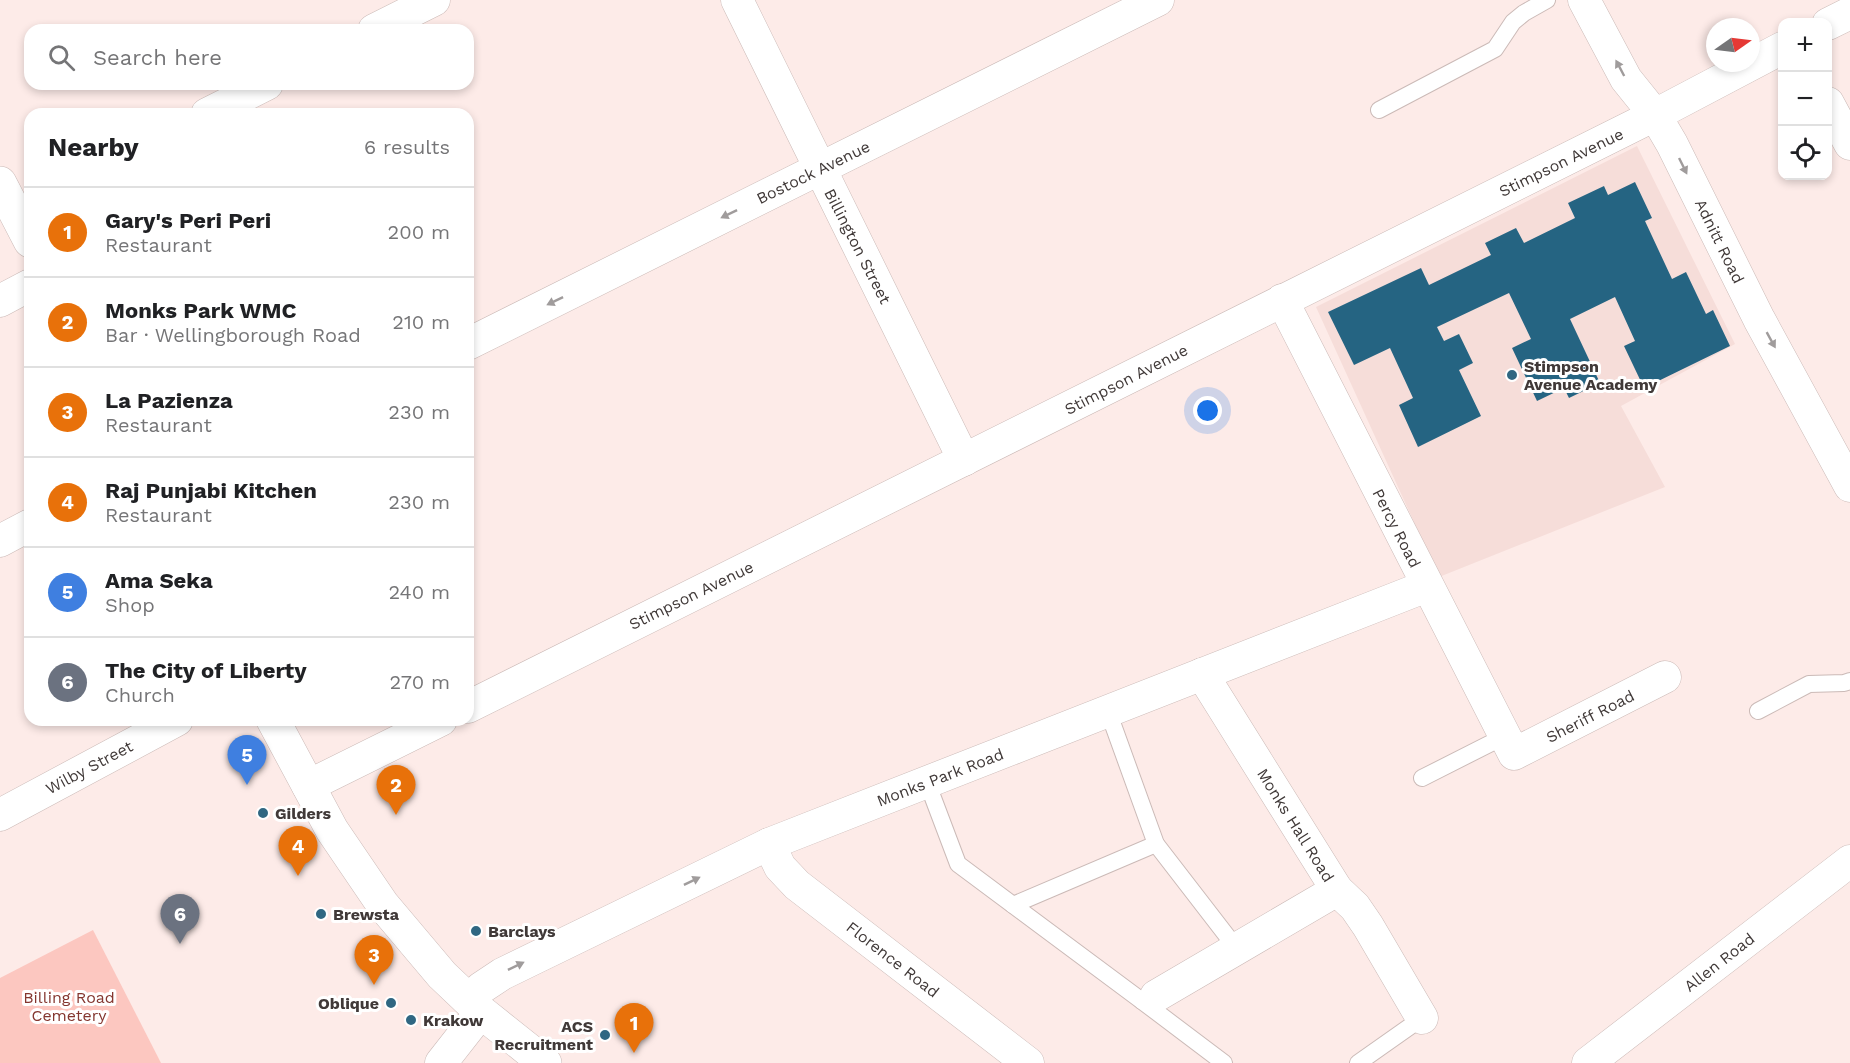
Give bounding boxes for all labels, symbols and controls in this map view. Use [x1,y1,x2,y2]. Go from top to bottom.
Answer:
north arrow [1706,18,1760,72]
map controls [1778,18,1832,180]
button: + [1778,18,1832,72]
search box [24,24,474,90]
icon: search [45,41,78,74]
text: Search here [93,45,222,70]
one-way arrow [1615,59,1625,76]
button: − [1778,72,1832,126]
street label: Stimpson Avenue [1496,124,1626,201]
button: locate [1778,126,1832,180]
text: Nearby [48,132,139,162]
text: 6 results [364,135,450,159]
street label: Bostock Avenue [753,137,873,208]
one-way arrow [1678,158,1688,175]
street label: Billington Street [820,185,895,307]
street label: Adnitt Road [1691,196,1748,287]
text: Gary's Peri Peri [105,208,271,233]
one-way arrow [721,209,738,219]
text: 1 [63,220,72,244]
text: 200 m [388,220,450,244]
text: Restaurant [105,233,212,257]
one-way arrow [546,296,563,306]
text: Monks Park WMC [105,298,296,323]
text: 2 [62,310,73,334]
text: 210 m [392,310,450,334]
text: Bar · Wellingborough Road [105,323,361,347]
one-way arrow [1766,332,1776,349]
street label: Stimpson Avenue [1061,340,1191,419]
place label: Stimpson Avenue Academy [1524,357,1658,394]
marker: Stimpson Avenue Academy [1505,368,1519,382]
text: La Pazienza [105,388,233,413]
your location [1193,396,1222,425]
text: 3 [62,400,73,424]
text: 230 m [388,400,450,424]
text: Restaurant [105,413,212,437]
text: Raj Punjabi Kitchen [105,478,317,503]
street label: Percy Road [1369,486,1425,571]
text: 4 [61,490,74,514]
text: 230 m [388,490,450,514]
text: Restaurant [105,503,212,527]
street label: Stimpson Avenue [626,557,756,634]
text: Ama Seka [105,568,213,593]
text: 5 [62,580,73,604]
text: 240 m [388,580,450,604]
text: Shop [105,593,155,617]
text: The City of Liberty [105,658,307,683]
text: 6 [61,670,74,694]
text: 270 m [390,670,450,694]
text: Church [105,683,175,707]
street label: Sheriff Road [1543,686,1638,747]
street label: Wilby Street [42,736,136,798]
pin: 5 [228,736,266,785]
street label: Monks Park Road [874,745,1006,810]
street label: Monks Hall Road [1253,765,1338,886]
pin: 2 [376,766,416,815]
place label: Gilders [275,804,331,823]
marker: Gilders [256,806,270,820]
pin: 4 [278,826,318,876]
one-way arrow [683,877,700,886]
pin: 6 [160,894,200,944]
place label: Brewsta [333,905,400,924]
marker: Brewsta [314,907,328,921]
street label: Florence Road [843,917,943,1001]
place label: Barclays [488,922,556,941]
marker: Barclays [469,924,483,938]
street label: Allen Road [1680,929,1758,996]
pin: 3 [354,936,394,985]
one-way arrow [508,962,525,971]
park label: Billing Road Cemetery [23,988,115,1025]
place label: Oblique [318,994,379,1013]
marker: Oblique [384,996,398,1010]
pin: 1 [614,1004,654,1053]
place label: Krakow [423,1011,484,1030]
marker: Krakow [404,1013,418,1027]
place label: ACS Recruitment [494,1017,593,1054]
marker: ACS Recruitment [598,1028,612,1042]

